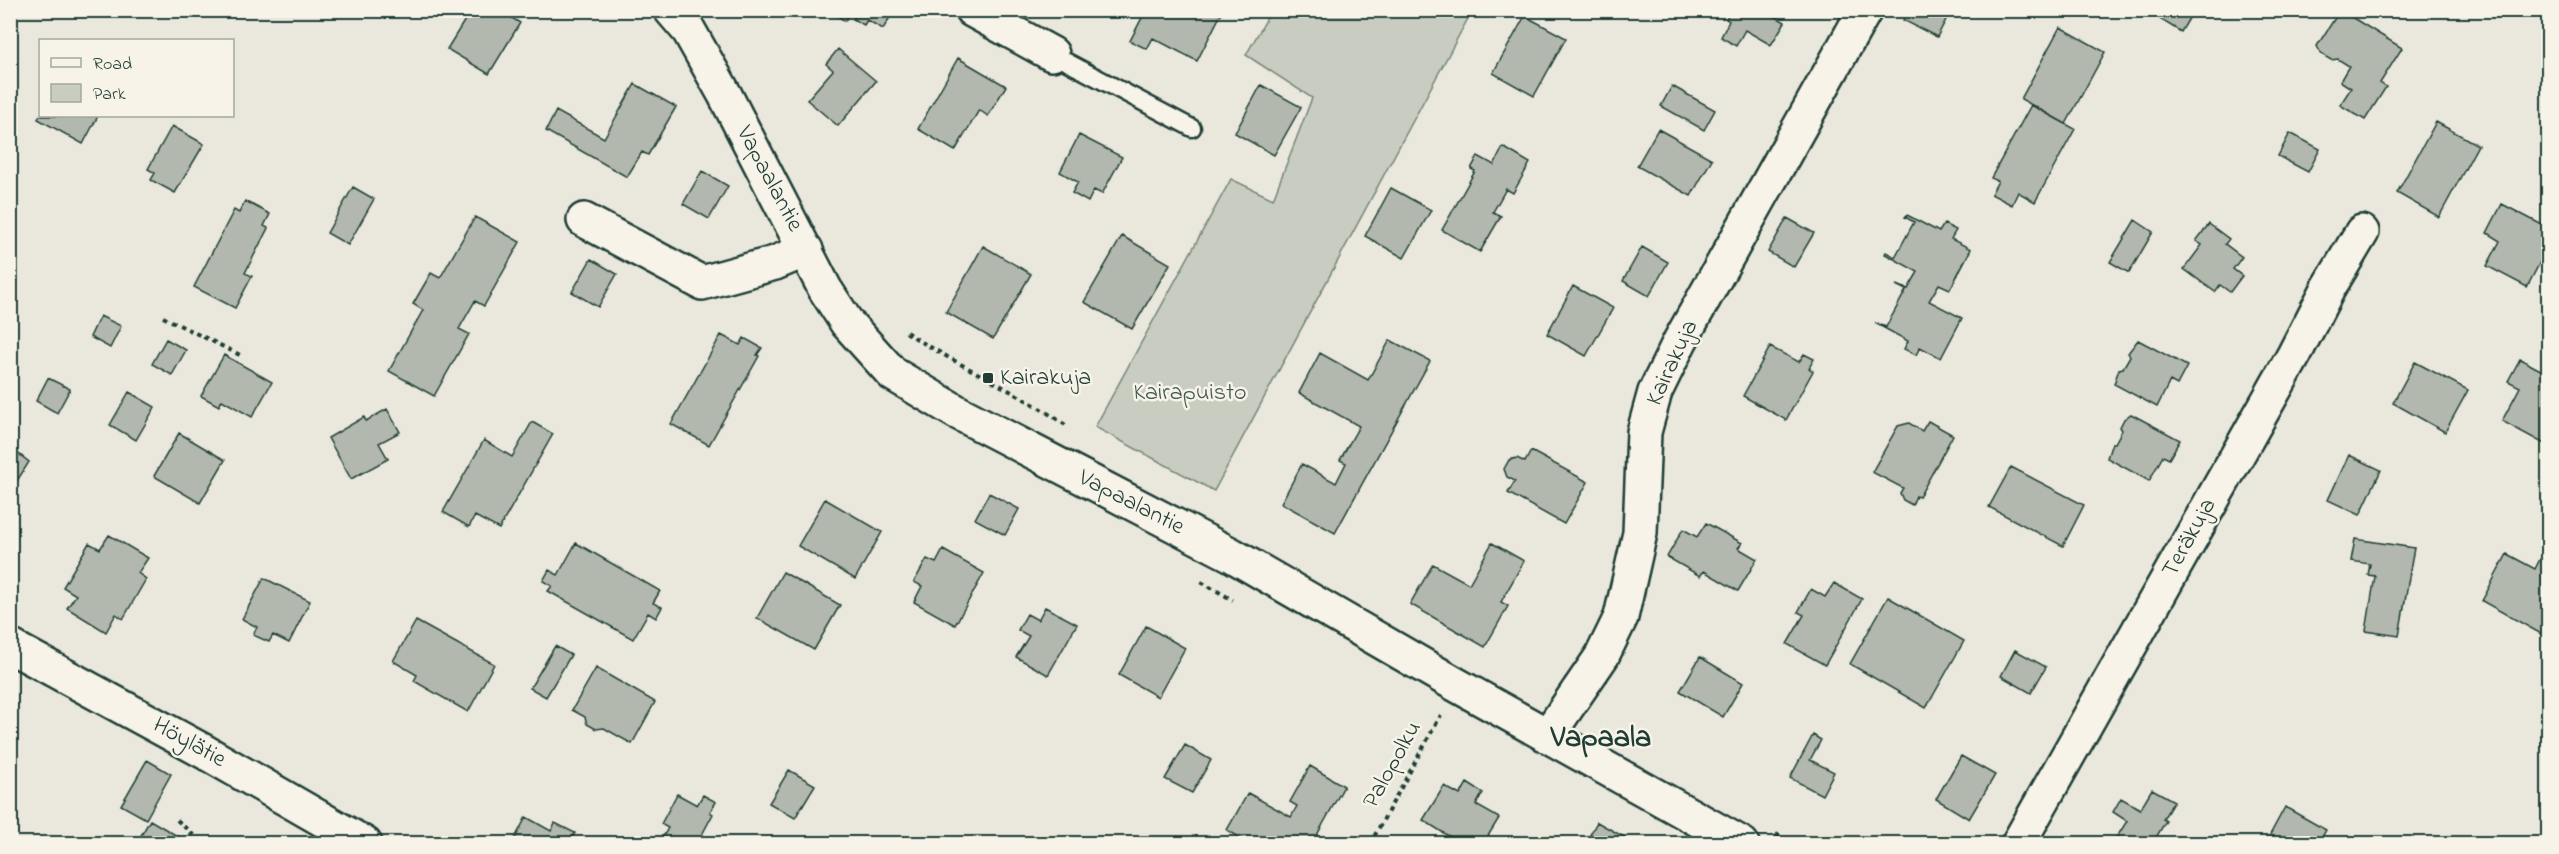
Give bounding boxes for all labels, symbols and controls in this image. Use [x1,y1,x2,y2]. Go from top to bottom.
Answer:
legend [39,39,234,117]
text: Road [93,52,132,78]
text: Park [93,82,126,108]
street label: Vapaalantie [726,119,812,238]
street label: Kairakuja [1638,314,1708,412]
place label: Kairakuja [1000,361,1091,396]
marker: Kairakuja [981,371,995,385]
park label: Kairapuisto [1133,376,1247,411]
street label: Vapaalantie [1071,461,1190,545]
street label: Teräkuja [2154,492,2226,584]
street label: Höylätie [145,709,232,778]
street label: Palopolku [1355,715,1431,815]
district label: Vapaala [1550,717,1651,761]

